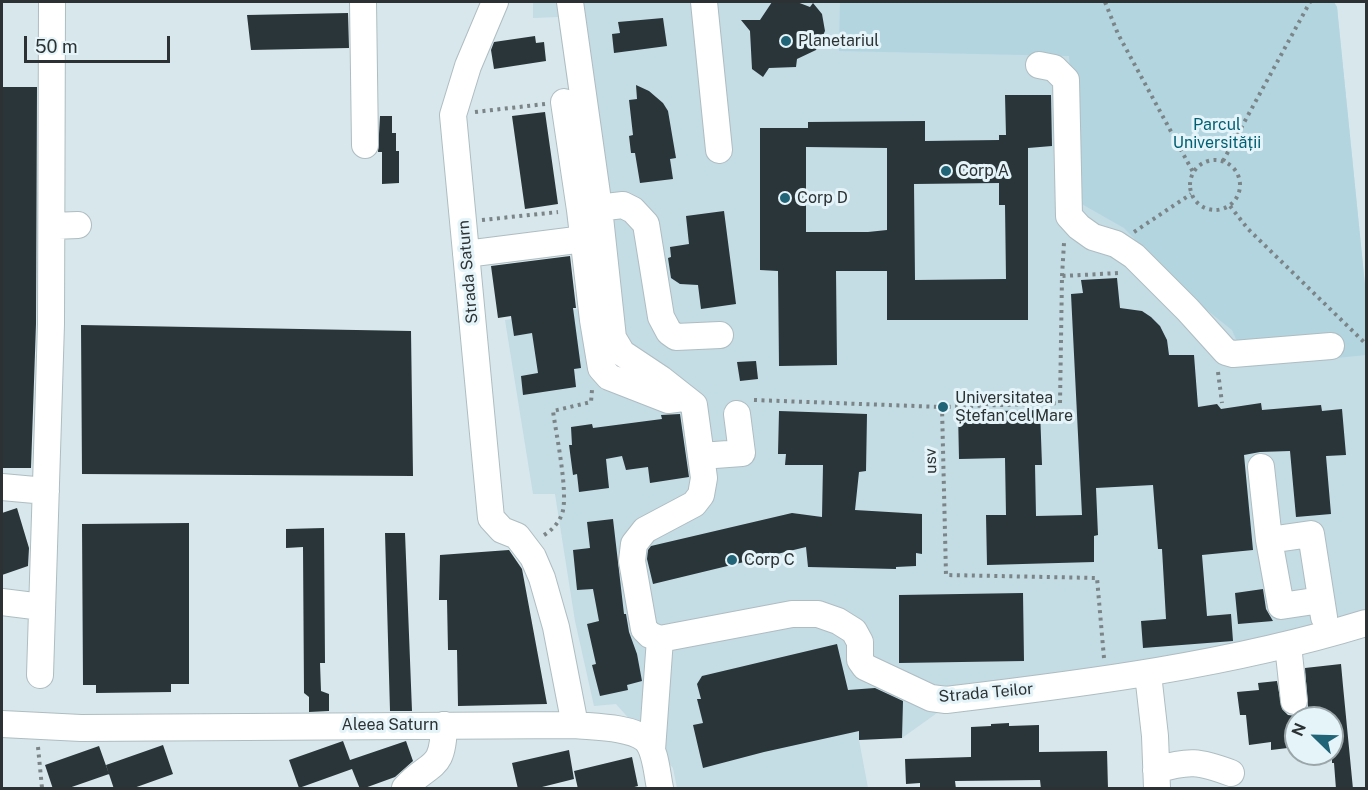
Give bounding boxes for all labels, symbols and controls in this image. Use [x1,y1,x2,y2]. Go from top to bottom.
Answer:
scale bar [27,24,172,62]
place label: Planetariul [798,31,879,51]
marker: Planetariul [779,34,793,48]
text: 50 m [35,36,78,57]
park label: Parcul Universității [1173,115,1261,153]
place label: Corp A [958,161,1009,181]
marker: Corp A [939,164,953,178]
place label: Corp D [797,188,848,208]
marker: Corp D [778,191,792,205]
street label: Strada Saturn [454,219,482,325]
place label: Universitatea Ștefan cel Mare [955,388,1073,426]
marker: Universitatea Ștefan cel Mare [936,400,950,414]
street label: usv [921,448,941,474]
place label: Corp C [744,550,795,570]
marker: Corp C [725,553,739,567]
street label: Strada Teilor [938,679,1034,707]
north arrow [1284,706,1344,766]
street label: Aleea Saturn [342,715,438,735]
text: N [1288,720,1310,739]

